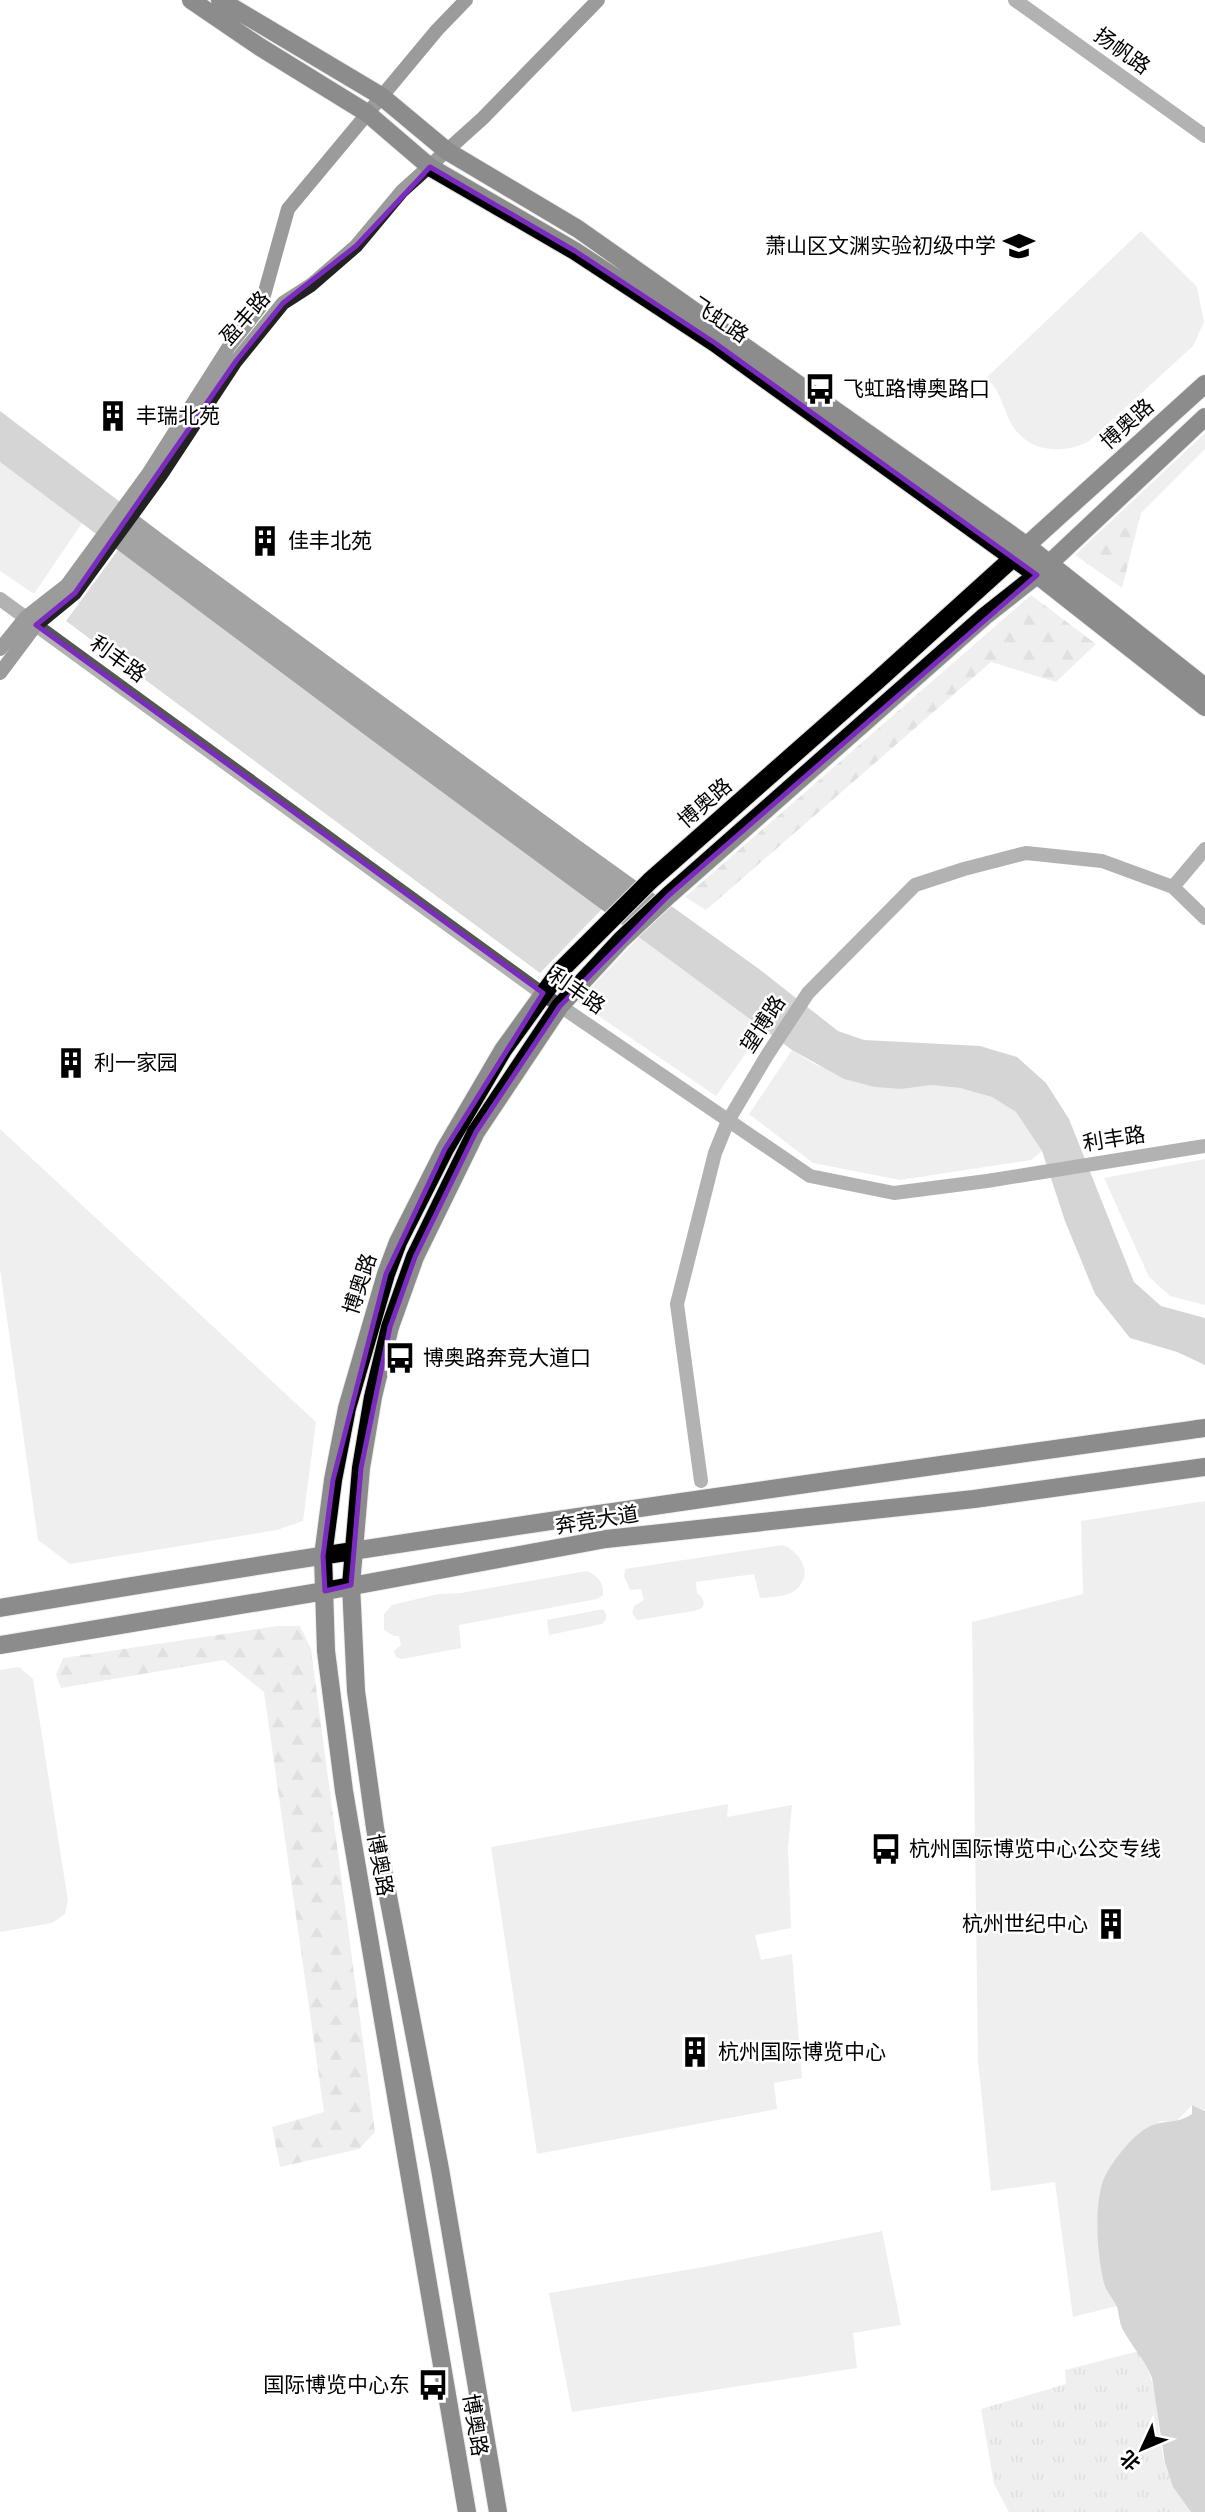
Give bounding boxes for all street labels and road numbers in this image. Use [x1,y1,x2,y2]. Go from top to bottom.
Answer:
street label: 扬帆路 [1089,23,1155,79]
street label: 盈丰路 [215,286,275,350]
street label: 飞虹路 [687,292,753,348]
street label: 博奥路 [1096,394,1158,454]
street label: 利丰路 [85,631,151,687]
street label: 博奥路 [673,773,737,833]
street label: 利丰路 [544,963,610,1019]
street label: 望博路 [736,991,790,1057]
street label: 利丰路 [1081,1122,1147,1156]
street label: 博奥路 [339,1250,381,1318]
street label: 奔竞大道 [554,1502,640,1538]
street label: 博奥路 [363,1832,397,1898]
street label: 博奥路 [458,2392,492,2458]

